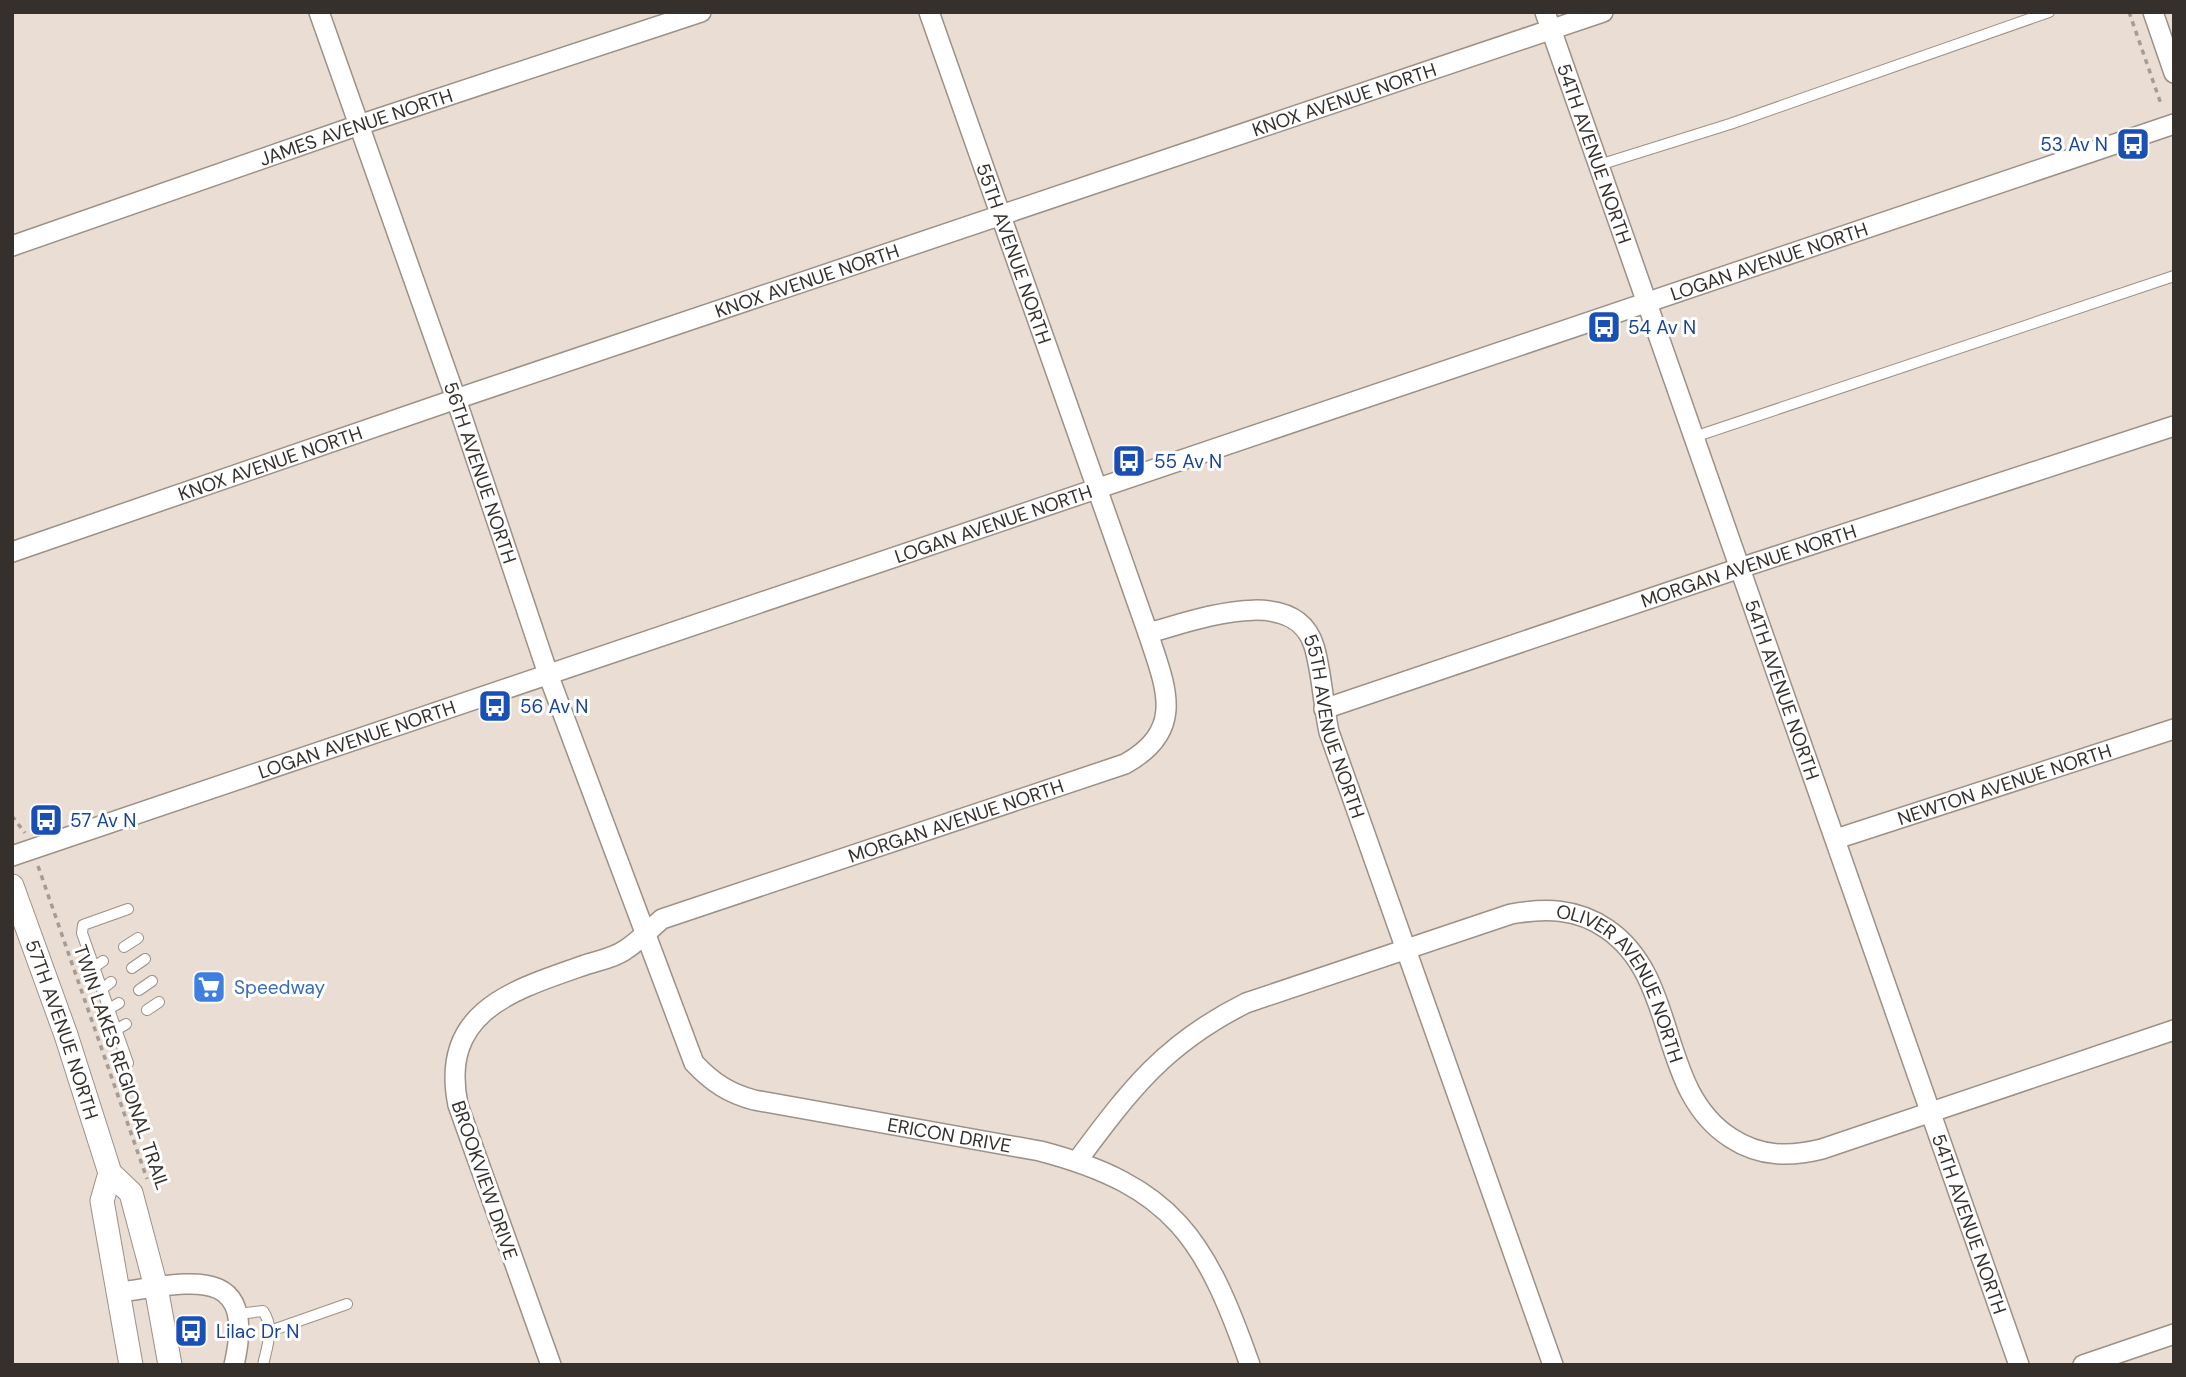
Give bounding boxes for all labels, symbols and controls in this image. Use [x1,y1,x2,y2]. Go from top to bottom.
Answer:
street label: KNOX AVENUE NORTH [1249,57,1440,143]
street label: 54TH AVENUE NORTH [1551,60,1637,247]
street label: JAMES AVENUE NORTH [256,83,456,172]
bus stop icon: 53 Av N [2114,125,2152,163]
place label: 53 Av N [2040,132,2108,157]
street label: 55TH AVENUE NORTH [970,160,1057,347]
street label: LOGAN AVENUE NORTH [1667,217,1871,307]
street label: KNOX AVENUE NORTH [712,238,903,324]
bus stop icon: 54 Av N [1585,308,1623,346]
place label: 54 Av N [1628,315,1696,340]
street label: 56TH AVENUE NORTH [438,378,522,567]
street label: KNOX AVENUE NORTH [175,420,366,507]
bus stop icon: 55 Av N [1110,442,1148,480]
place label: 55 Av N [1154,449,1222,474]
street label: LOGAN AVENUE NORTH [891,479,1096,569]
street label: MORGAN AVENUE NORTH [1638,519,1860,614]
street label: 54TH AVENUE NORTH [1739,596,1825,783]
street label: 55TH AVENUE NORTH [1298,630,1371,822]
bus stop icon: 56 Av N [476,687,514,725]
place label: 56 Av N [520,694,588,719]
street label: LOGAN AVENUE NORTH [255,695,459,785]
street label: NEWTON AVENUE NORTH [1894,738,2115,831]
street label: MORGAN AVENUE NORTH [845,773,1067,869]
bus stop icon: 57 Av N [27,801,65,839]
place label: 57 Av N [70,808,136,833]
street label: OLIVER AVENUE NORTH [1555,899,1689,1066]
street label: 57TH AVENUE NORTH [19,936,104,1123]
street label: TWIN LAKES REGIONAL TRAIL [68,941,175,1193]
supermarket icon: Speedway [190,968,228,1006]
place label: Speedway [234,975,326,1000]
street label: BROOKVIEW DRIVE [446,1097,524,1263]
street label: ERICON DRIVE [885,1112,1013,1159]
street label: 54TH AVENUE NORTH [1926,1130,2012,1318]
bus stop icon: Lilac Dr N [172,1312,210,1350]
place label: Lilac Dr N [216,1319,299,1344]

